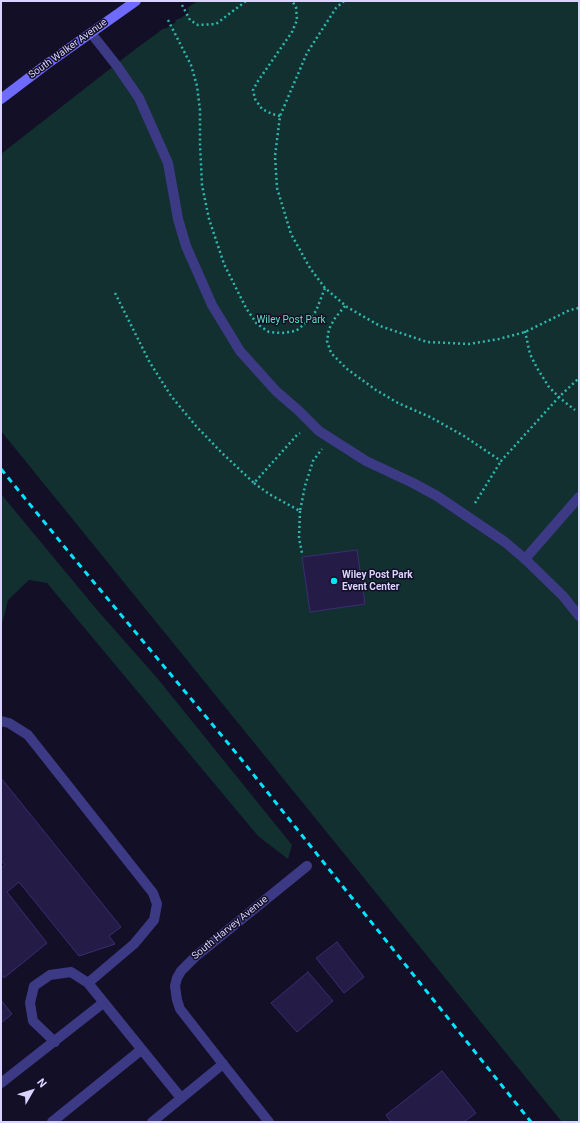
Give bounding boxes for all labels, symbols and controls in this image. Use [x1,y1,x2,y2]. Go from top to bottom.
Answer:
street label: South Walker Avenue [27,17,109,81]
park label: Wiley Post Park [256,314,326,326]
place label: Wiley Post Park Event Center [342,569,413,592]
marker: Wiley Post Park Event Center [329,576,339,586]
street label: South Harvey Avenue [190,894,270,962]
north arrow [12,1071,52,1111]
text: N [34,1076,49,1090]

